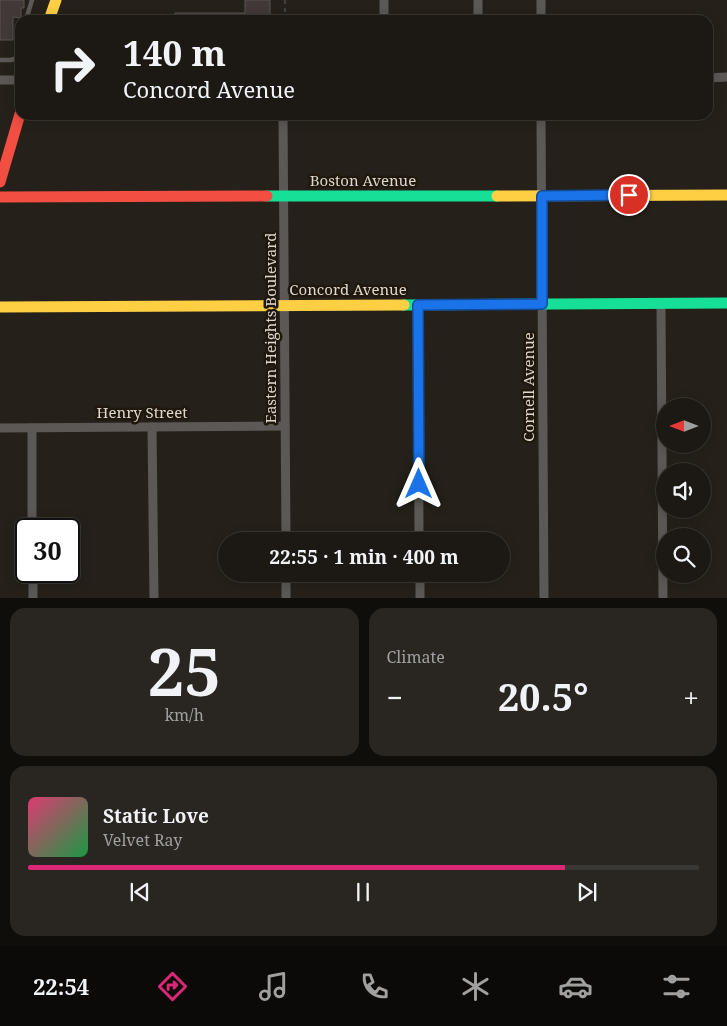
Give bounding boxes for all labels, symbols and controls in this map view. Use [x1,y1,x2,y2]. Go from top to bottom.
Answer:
text: 140 m [123,29,226,76]
icon: right [40,35,105,100]
text: Concord Avenue [123,74,295,104]
street label: Boston Avenue [310,170,416,190]
pin [608,174,650,216]
icon: arrive [615,181,643,209]
street label: Eastern Heights Boulevard [260,233,280,423]
street label: Concord Avenue [289,279,407,299]
street label: Cornell Avenue [518,332,538,442]
north arrow [656,398,711,452]
map controls [656,398,711,583]
street label: Henry Street [97,402,187,422]
position arrow [392,457,444,509]
button: sound [656,463,711,518]
speed limit sign: 30 [15,518,80,583]
button: search [656,528,711,583]
text: 22:55 · 1 min · 400 m [269,544,459,570]
text: 25 [148,627,221,715]
text: Climate [387,646,445,668]
text: 20.5° [498,670,588,722]
text: − [387,678,403,716]
text: + [683,678,699,716]
text: km/h [165,704,204,726]
text: Static Love [103,803,209,829]
text: Velvet Ray [103,829,182,851]
icon: previous [126,878,154,906]
icon: pause [349,878,377,906]
icon: next [573,878,601,906]
icon: directions [155,969,190,1004]
icon: music [256,969,291,1004]
icon: phone [357,969,392,1004]
icon: climate [458,969,493,1004]
icon: car [558,969,593,1004]
icon: filters [659,969,694,1004]
text: 22:54 [33,971,89,1001]

